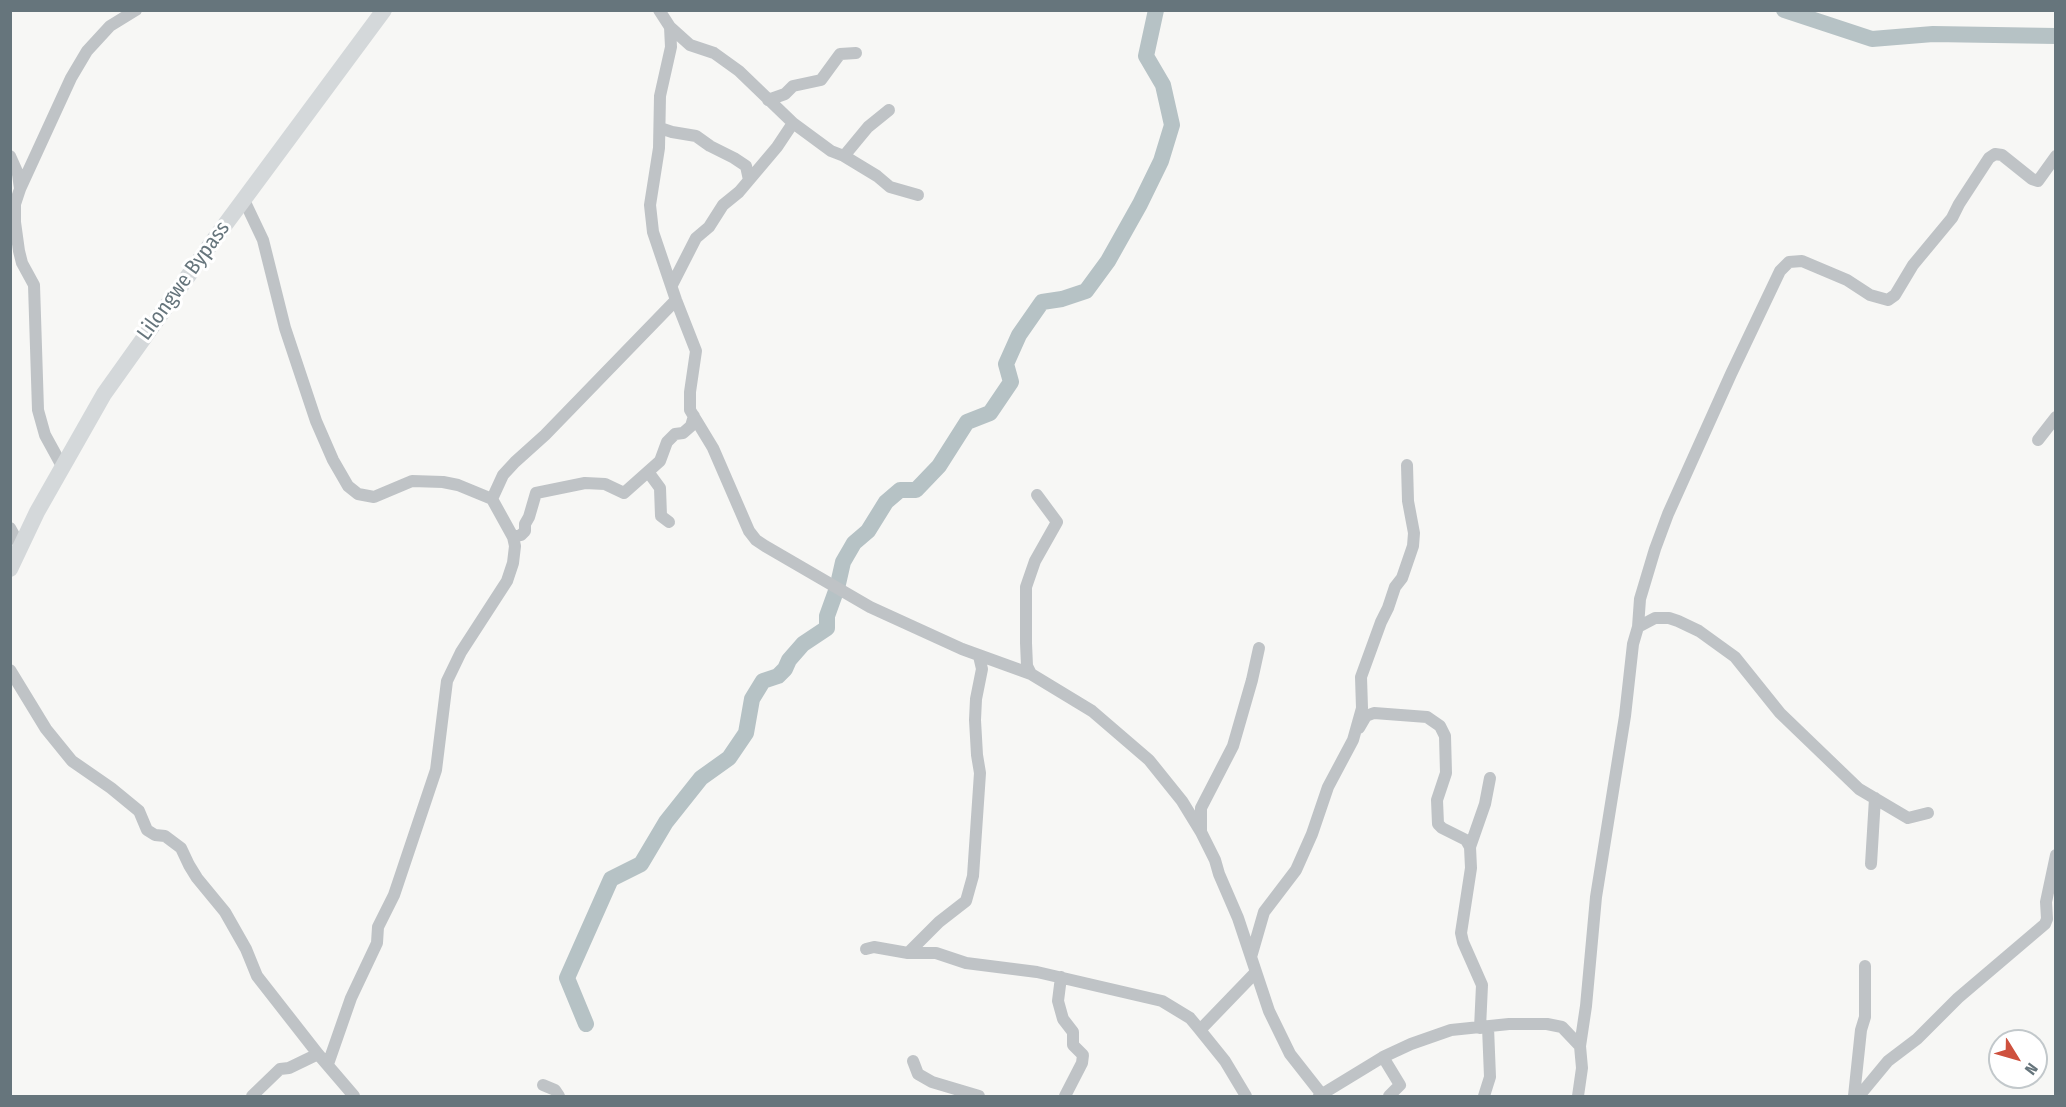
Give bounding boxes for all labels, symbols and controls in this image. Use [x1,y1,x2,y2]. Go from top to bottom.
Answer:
street label: Lilongwe Bypass [132,217,236,345]
north arrow [1988,1029,2048,1089]
text: N [2021,1059,2042,1078]

